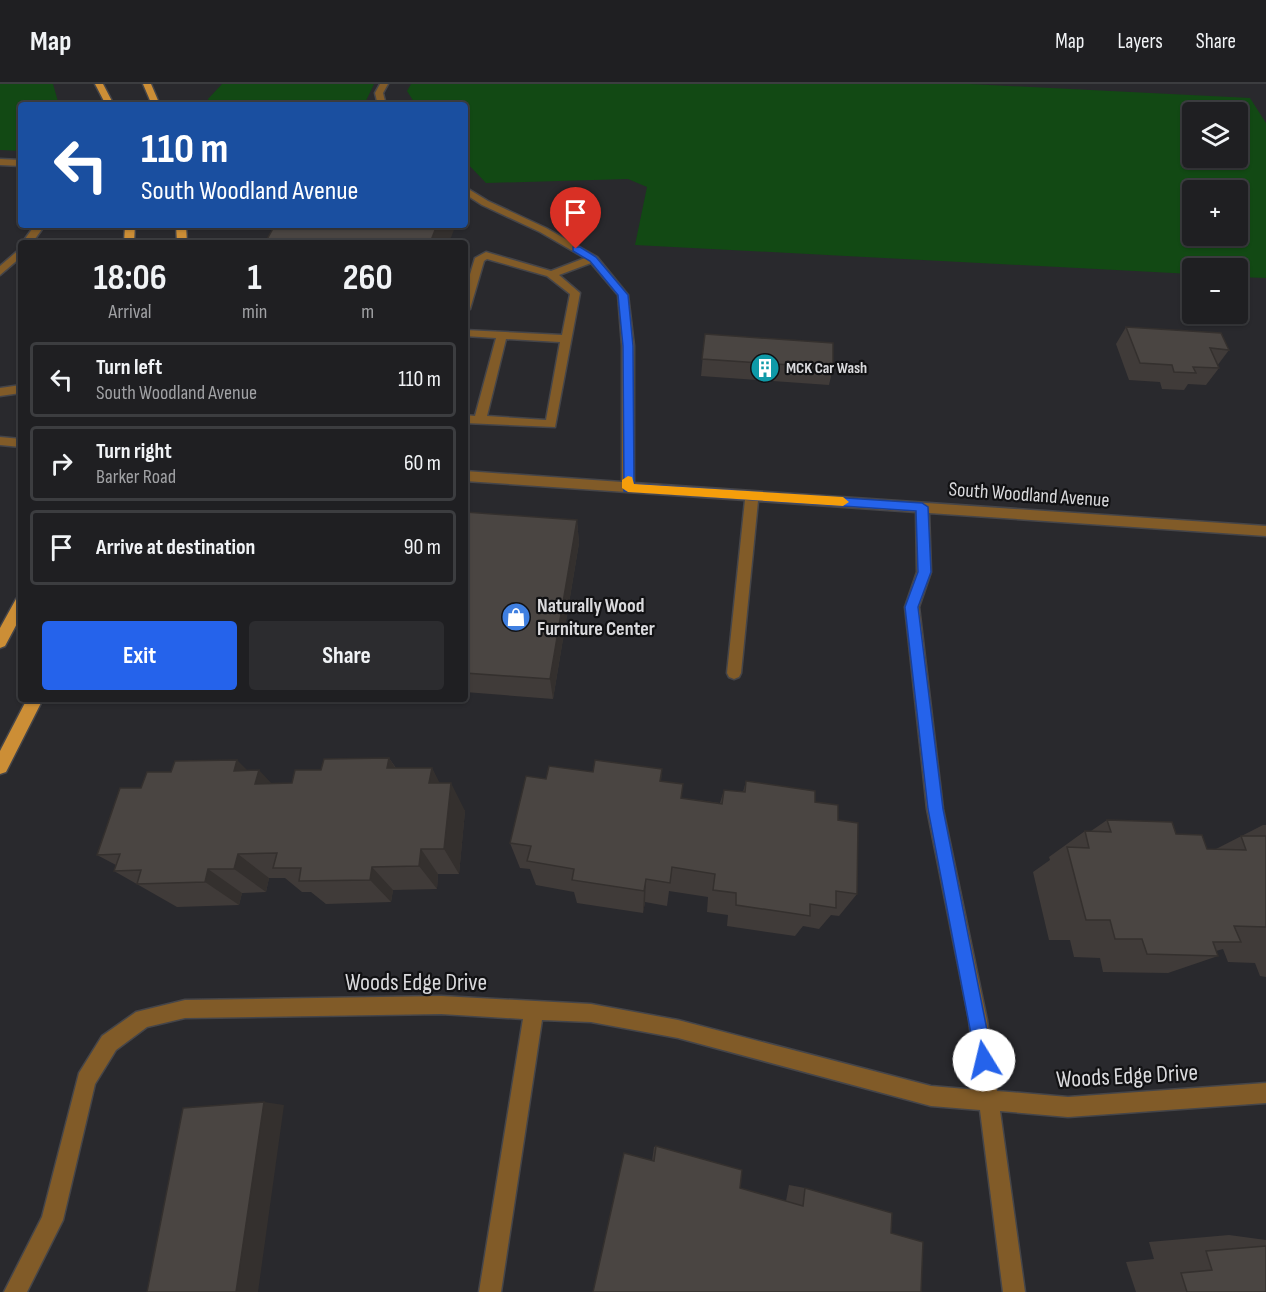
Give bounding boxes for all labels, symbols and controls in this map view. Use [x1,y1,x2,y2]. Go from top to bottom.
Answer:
text: Map [30,25,71,58]
text: Map [1055,29,1084,54]
text: Layers [1117,29,1163,54]
text: Share [1196,29,1236,54]
map controls [1182,102,1248,324]
button: layers [1182,102,1248,168]
text: 110 m [141,124,228,175]
icon: left [42,126,120,204]
text: South Woodland Avenue [141,175,358,207]
button: + [1182,180,1248,246]
pin [550,187,601,249]
icon: arrive [559,196,592,229]
text: 18:06 [93,257,167,300]
text: 1 [248,257,262,300]
text: 260 [343,257,393,300]
button: − [1182,258,1248,324]
text: Arrival [109,300,152,324]
text: min [242,300,267,324]
text: m [361,300,374,324]
building icon: MCK Car Wash [749,352,781,384]
text: Turn left [96,354,162,381]
place label: MCK Car Wash [786,359,867,378]
icon: left [45,363,78,396]
text: 110 m [398,366,441,393]
text: South Woodland Avenue [96,381,257,405]
text: Turn right [96,438,172,465]
icon: right [45,447,78,480]
text: 60 m [404,450,441,477]
text: Barker Road [96,465,176,489]
street label: South Woodland Avenue [948,477,1110,513]
icon: arrive [45,531,78,564]
text: Arrive at destination [96,534,255,561]
text: 90 m [404,534,441,561]
place label: Naturally Wood Furniture Center [537,594,655,641]
shop icon: Naturally Wood Furniture Center [500,601,532,633]
button: Exit [42,621,237,690]
button: Share [249,621,444,690]
street label: Woods Edge Drive [345,968,487,997]
position arrow [952,1028,1016,1092]
street label: Woods Edge Drive [1055,1058,1199,1094]

